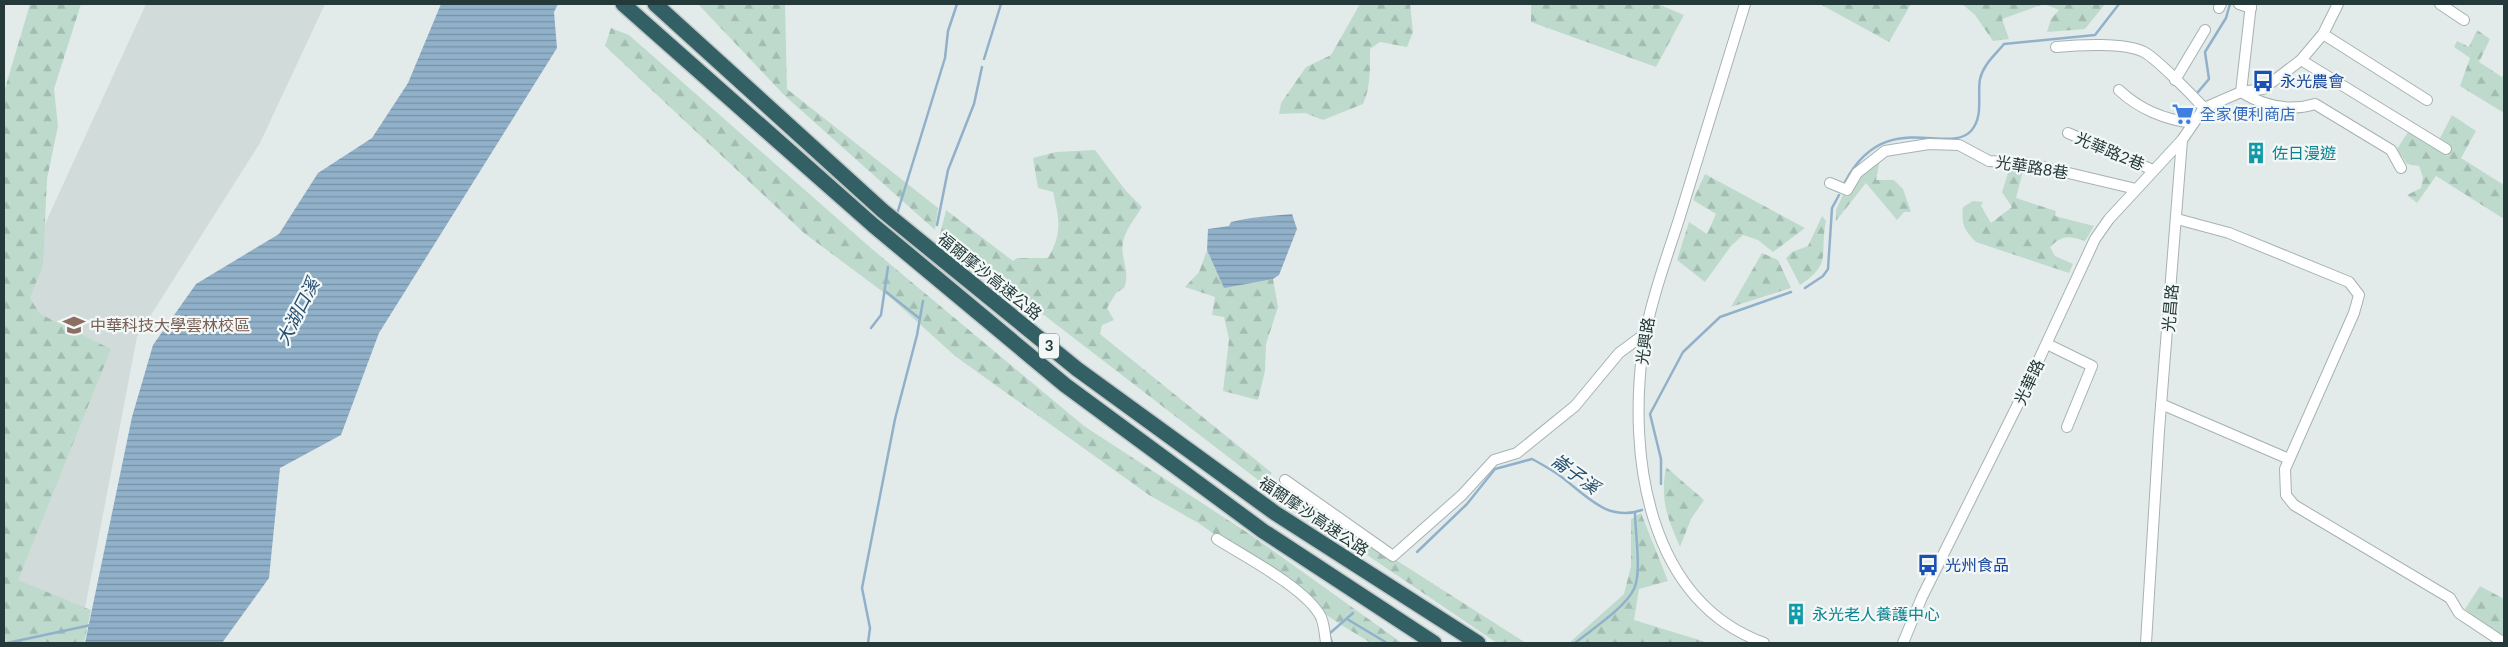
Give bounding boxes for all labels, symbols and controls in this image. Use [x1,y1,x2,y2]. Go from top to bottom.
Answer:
bus stop icon: 永光農會 [2250,68,2276,94]
place label: 永光農會 [2280,71,2344,90]
supermarket icon: 全家便利商店 [2170,101,2196,127]
place label: 全家便利商店 [2200,104,2296,123]
street label: 光華路2巷 [2073,127,2148,174]
building icon: 佐日漫遊 [2243,140,2269,166]
place label: 佐日漫遊 [2272,143,2336,162]
street label: 光華路8巷 [1994,151,2070,182]
street label: 福爾摩沙高速公路 [935,228,1046,323]
water label: 大湖口溪 [271,272,325,349]
street label: 光昌路 [2158,283,2181,333]
school or university icon: 中華科技大學雲林校區 [61,312,87,338]
place label: 中華科技大學雲林校區 [90,315,250,334]
street label: 光興路 [1632,316,1657,366]
road number: 3 [1039,334,1059,358]
street label: 光華路 [2010,356,2047,408]
water label: 崙子溪 [1547,448,1606,500]
street label: 福爾摩沙高速公路 [1256,472,1373,559]
bus stop icon: 光州食品 [1915,552,1941,578]
place label: 光州食品 [1945,555,2009,574]
building icon: 永光老人養護中心 [1783,601,1809,627]
place label: 永光老人養護中心 [1812,604,1940,623]

